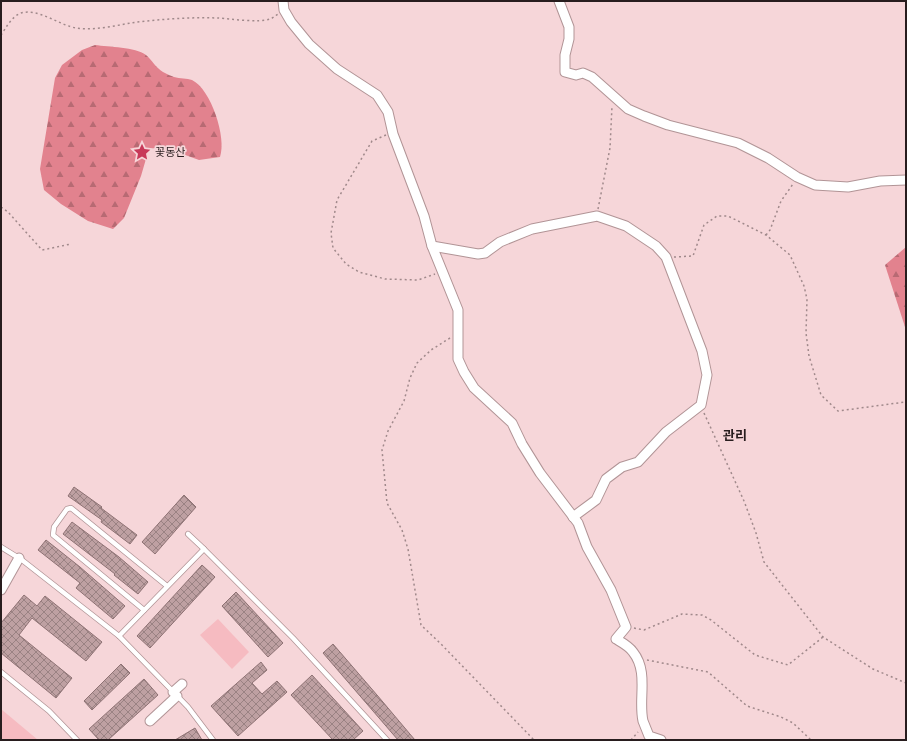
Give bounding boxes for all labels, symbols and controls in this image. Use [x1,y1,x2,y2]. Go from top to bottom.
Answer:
place icon: 꽃동산 [132,142,152,162]
place label: 꽃동산 [155,146,185,159]
district label: 관리 [723,428,747,444]

